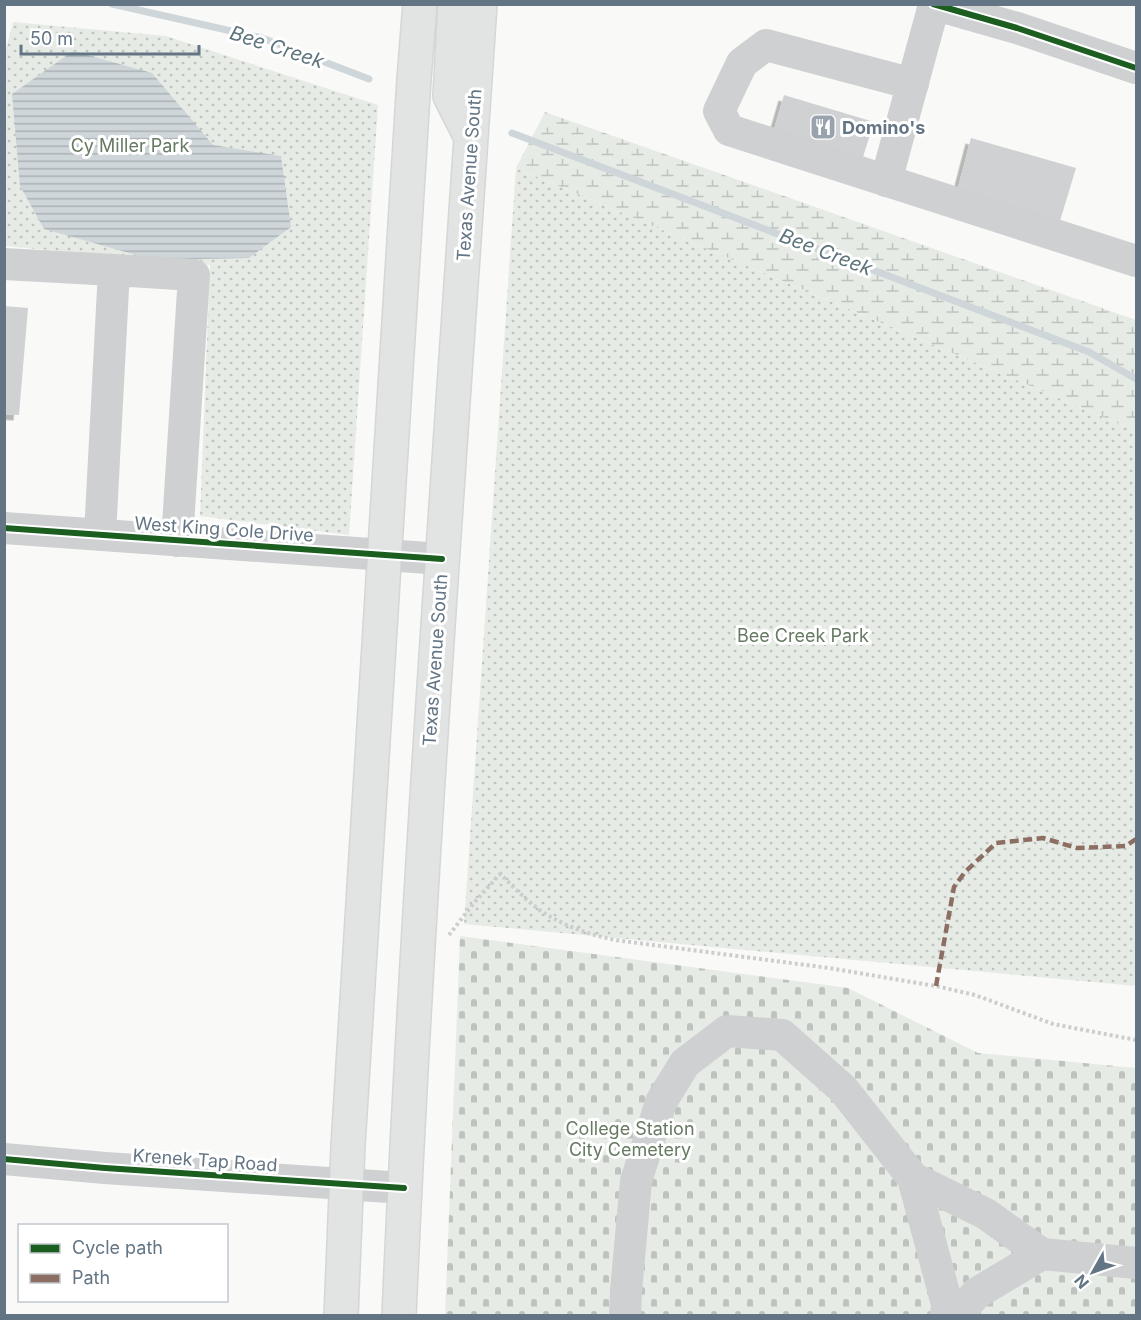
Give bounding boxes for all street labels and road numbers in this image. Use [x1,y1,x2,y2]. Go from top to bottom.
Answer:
street label: Texas Avenue South [453,88,485,262]
street label: West King Cole Drive [134,512,314,546]
street label: Texas Avenue South [419,573,451,747]
street label: Krenek Tap Road [132,1144,278,1176]

